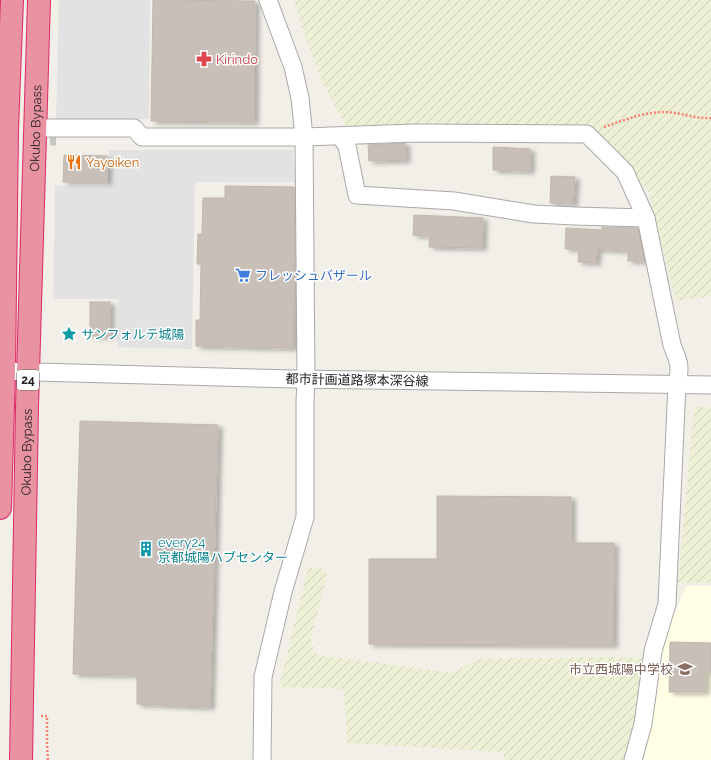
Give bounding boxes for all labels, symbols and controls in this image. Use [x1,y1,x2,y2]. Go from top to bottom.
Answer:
pharmacy icon: Kirindo [195,50,213,68]
place label: Kirindo [216,52,258,67]
street label: Okubo Bypass [26,85,44,172]
restaurant icon: Yayoiken [65,153,83,171]
place label: Yayoiken [86,155,139,170]
supermarket icon: フレッシュバザール [234,266,252,284]
place label: フレッシュバザール [255,268,372,283]
place icon: サンフォルテ城陽 [60,325,78,343]
place label: サンフォルテ城陽 [81,327,185,342]
road number: 24 [17,370,39,390]
street label: 都市計画道路塚本深谷線 [285,371,429,389]
street label: Okubo Bypass [18,409,34,496]
place label: every24 京都城陽ハブセンター [158,535,288,565]
building icon: every24 京都城陽ハブセンター [137,540,155,558]
school or university icon: 市立西城陽中学校 [676,660,694,678]
place label: 市立西城陽中学校 [569,662,673,677]

